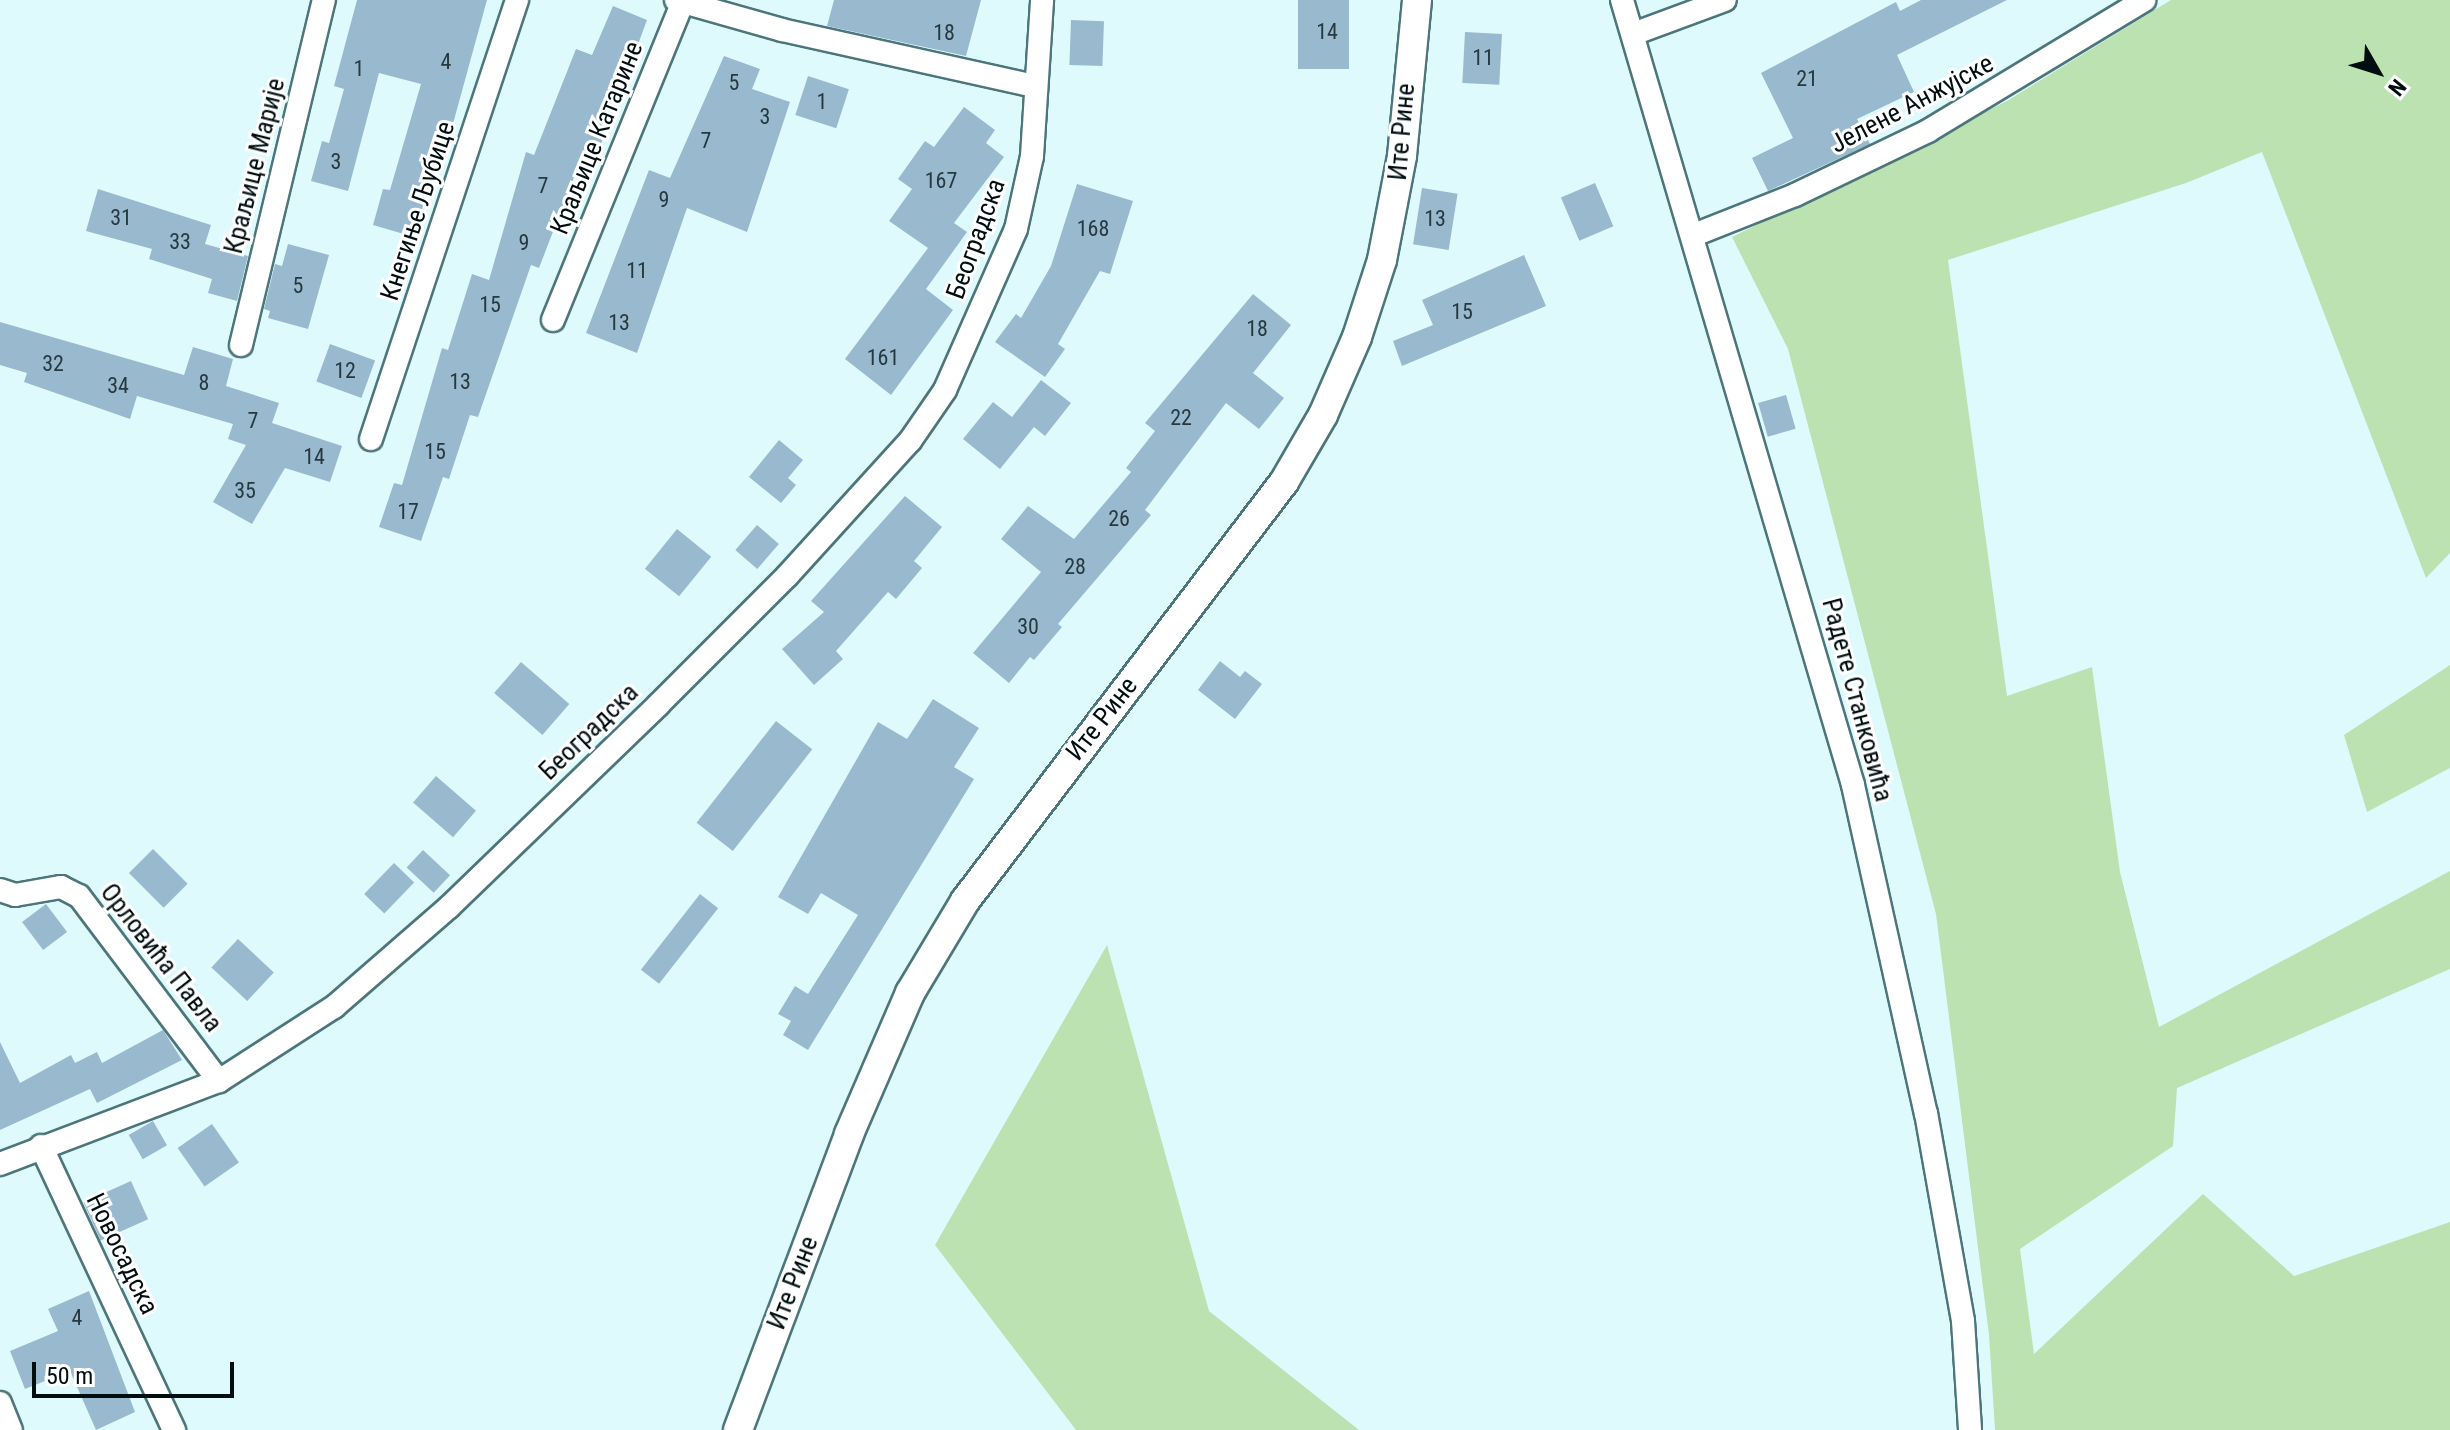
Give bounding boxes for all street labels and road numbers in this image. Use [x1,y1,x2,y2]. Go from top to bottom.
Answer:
street label: Краљице Катарине [544,37,650,239]
street label: Јелене Анжујске [1825,48,1999,160]
street label: Краљице Марије [218,75,292,257]
street label: Ите Рине [1382,82,1422,182]
street label: Кнегиње Љубице [374,118,462,304]
street label: Београдска [940,175,1012,303]
street label: Радете Станковића [1815,595,1899,805]
street label: Ите Рине [1060,671,1144,767]
street label: Београдска [533,677,645,787]
street label: Орловића Павла [93,878,229,1038]
street label: Новосадска [79,1188,165,1320]
street label: Ите Рине [761,1232,825,1334]

